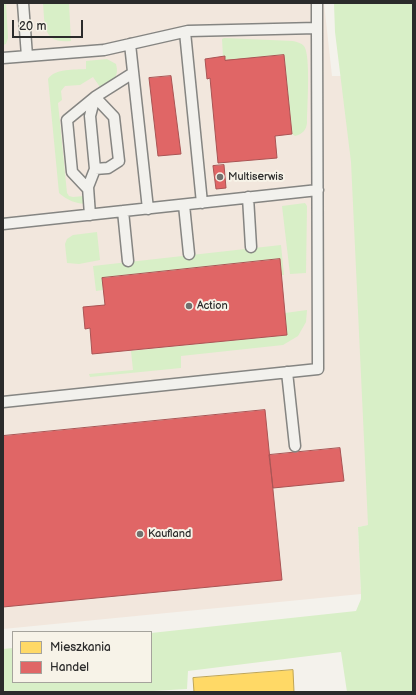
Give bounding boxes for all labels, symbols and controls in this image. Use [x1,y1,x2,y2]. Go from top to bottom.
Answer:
scale bar [14,12,85,38]
text: 20 m [19,19,46,34]
place label: Multiserwis [228,170,283,184]
marker: Multiserwis [215,172,225,182]
place label: Action [197,299,228,313]
marker: Action [184,301,194,311]
place label: Kaufland [148,527,191,541]
marker: Kaufland [135,529,145,539]
legend [12,631,152,683]
text: Mieszkania [50,640,111,655]
text: Handel [50,660,89,675]

